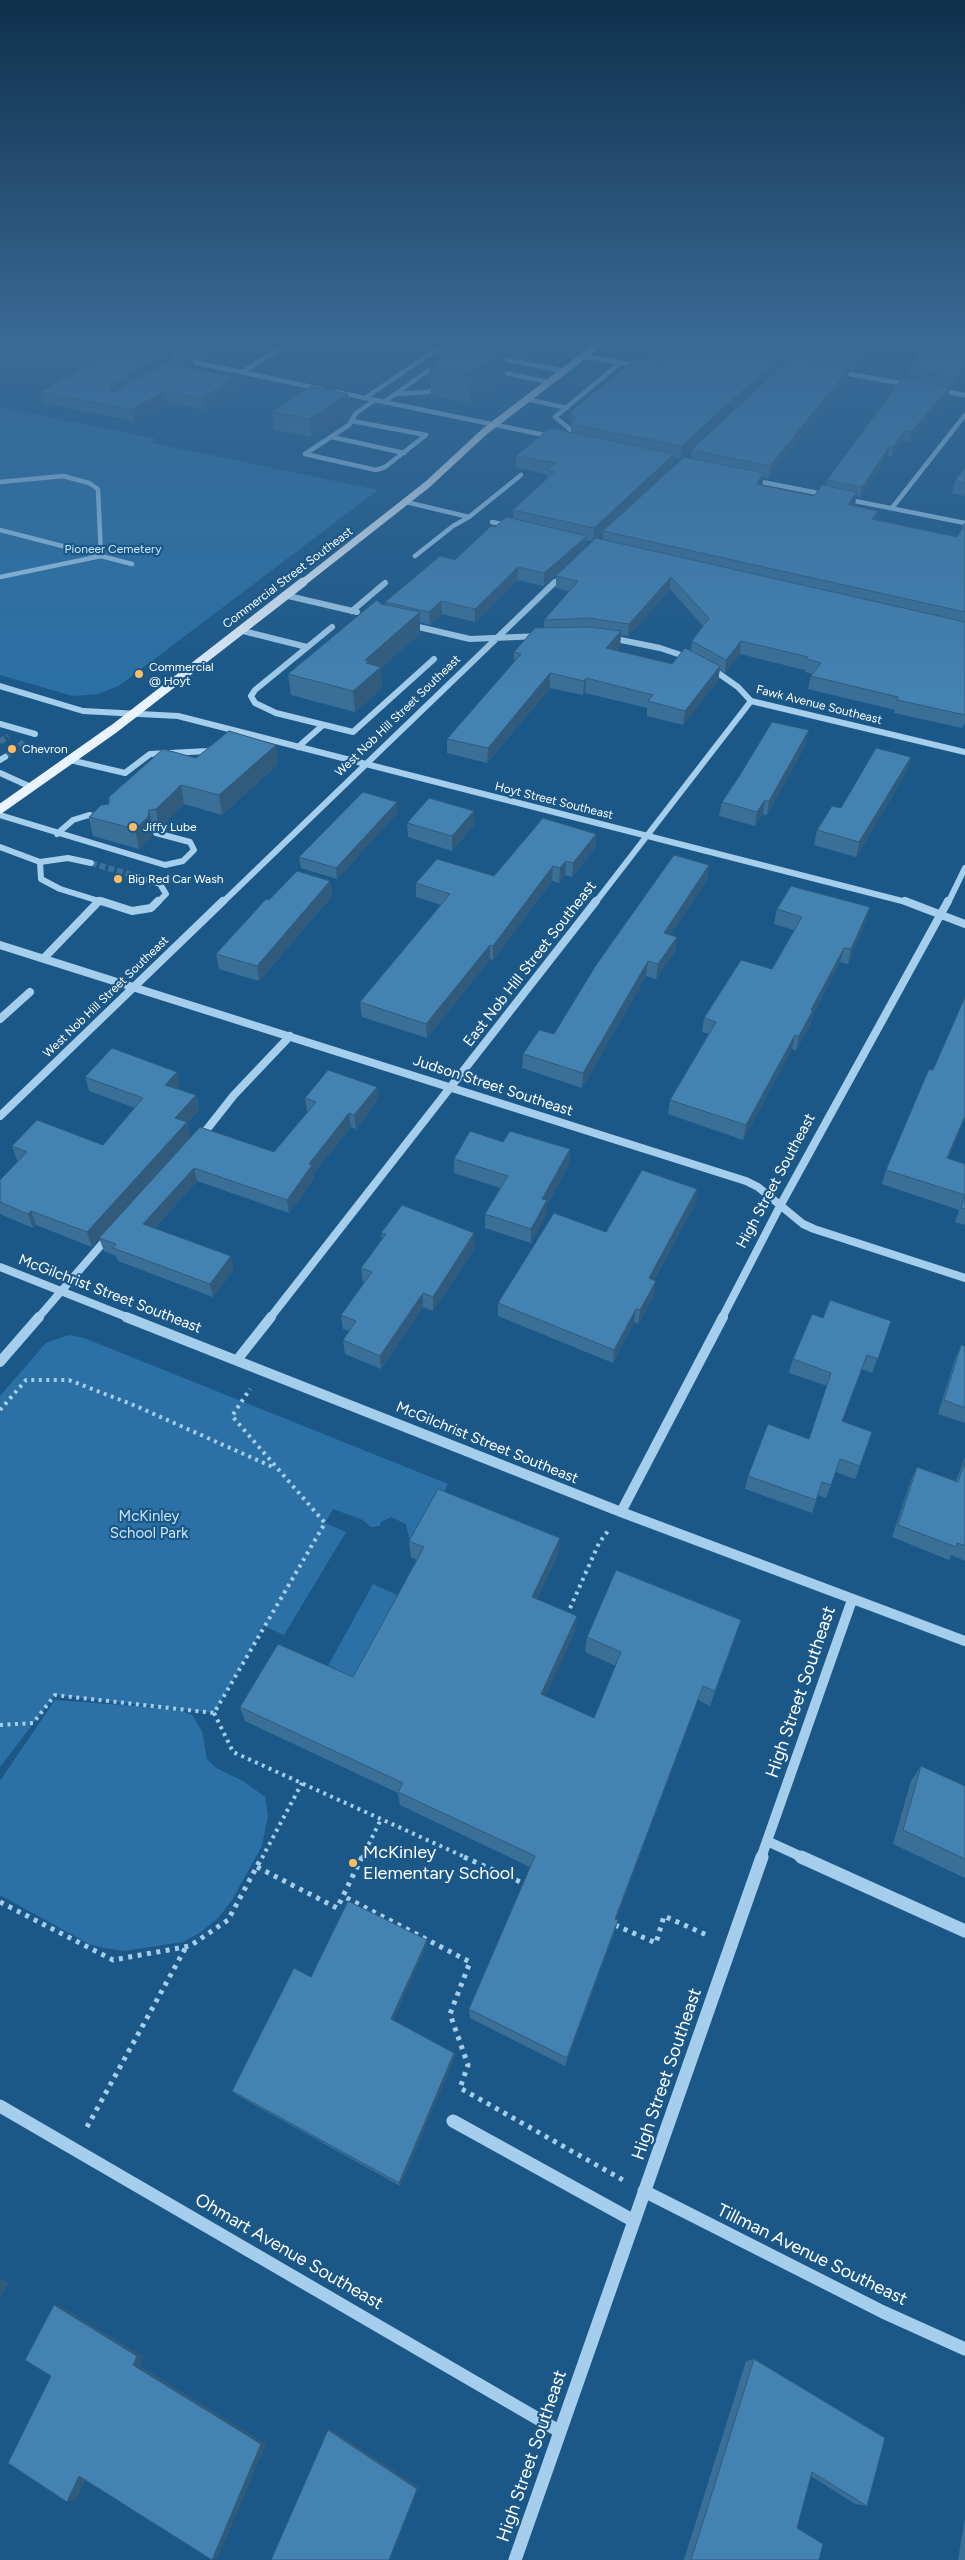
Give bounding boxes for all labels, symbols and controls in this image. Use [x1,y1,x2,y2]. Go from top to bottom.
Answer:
street label: Commercial Street Southeast [220,524,356,632]
park label: Pioneer Cemetery [65,542,161,556]
street label: West Nob Hill Street Southeast [332,652,464,780]
place label: Commercial @ Hoyt [149,660,214,688]
marker: Commercial @ Hoyt [133,668,145,680]
street label: Fawk Avenue Southeast [755,682,883,728]
place label: Chevron [22,742,68,756]
marker: Chevron [6,743,18,755]
street label: Hoyt Street Southeast [493,779,615,823]
place label: Jiffy Lube [143,820,197,834]
marker: Jiffy Lube [127,821,139,833]
place label: Big Red Car Wash [128,872,223,886]
marker: Big Red Car Wash [112,873,124,885]
street label: East Nob Hill Street Southeast [460,878,600,1050]
street label: West Nob Hill Street Southeast [40,933,172,1061]
street label: Judson Street Southeast [411,1052,575,1120]
street label: High Street Southeast [733,1110,819,1252]
street label: McGilchrist Street Southeast [16,1251,204,1337]
street label: McGilchrist Street Southeast [393,1398,581,1488]
park label: McKinley School Park [110,1508,188,1543]
street label: High Street Southeast [761,1603,841,1781]
place label: McKinley Elementary School [363,1842,514,1885]
marker: McKinley Elementary School [347,1857,359,1869]
street label: High Street Southeast [627,1985,707,2163]
street label: Ohmart Avenue Southeast [191,2189,387,2315]
street label: Tillman Avenue Southeast [713,2200,911,2310]
street label: High Street Southeast [492,2367,572,2545]

